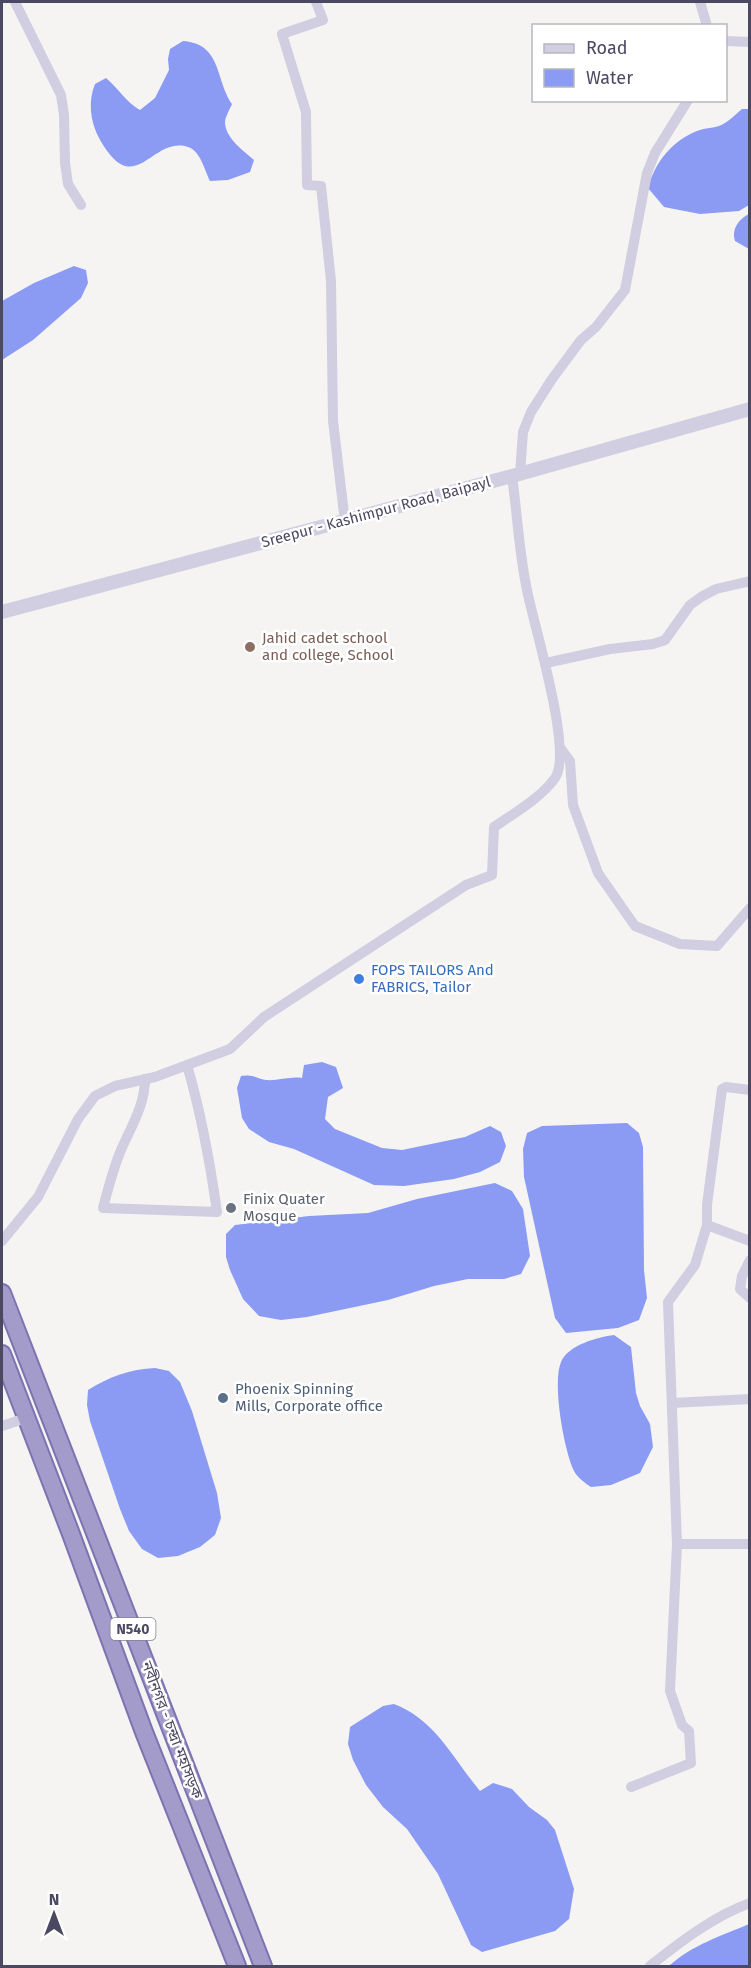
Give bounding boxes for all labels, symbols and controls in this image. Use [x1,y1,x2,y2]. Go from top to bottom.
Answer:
legend [532,24,727,102]
text: Road [586,37,628,59]
text: Water [586,67,633,89]
street label: Sreepur - Kashimpur Road, Baipayl [259,473,493,551]
place label: Jahid cadet school and college, School [262,629,394,664]
marker: Jahid cadet school and college, School [243,640,257,654]
place label: FOPS TAILORS And FABRICS, Tailor [371,961,494,996]
marker: FOPS TAILORS And FABRICS, Tailor [352,972,366,986]
place label: Finix Quater Mosque [243,1190,325,1225]
marker: Finix Quater Mosque [224,1201,238,1215]
place label: Phoenix Spinning Mills, Corporate office [235,1380,383,1415]
marker: Phoenix Spinning Mills, Corporate office [216,1391,230,1405]
road number: N540 [110,1618,156,1640]
street label: নবীনগর - চন্দ্রা মহাসড়ক [137,1658,207,1802]
north arrow [24,1884,84,1944]
text: N [49,1890,59,1909]

